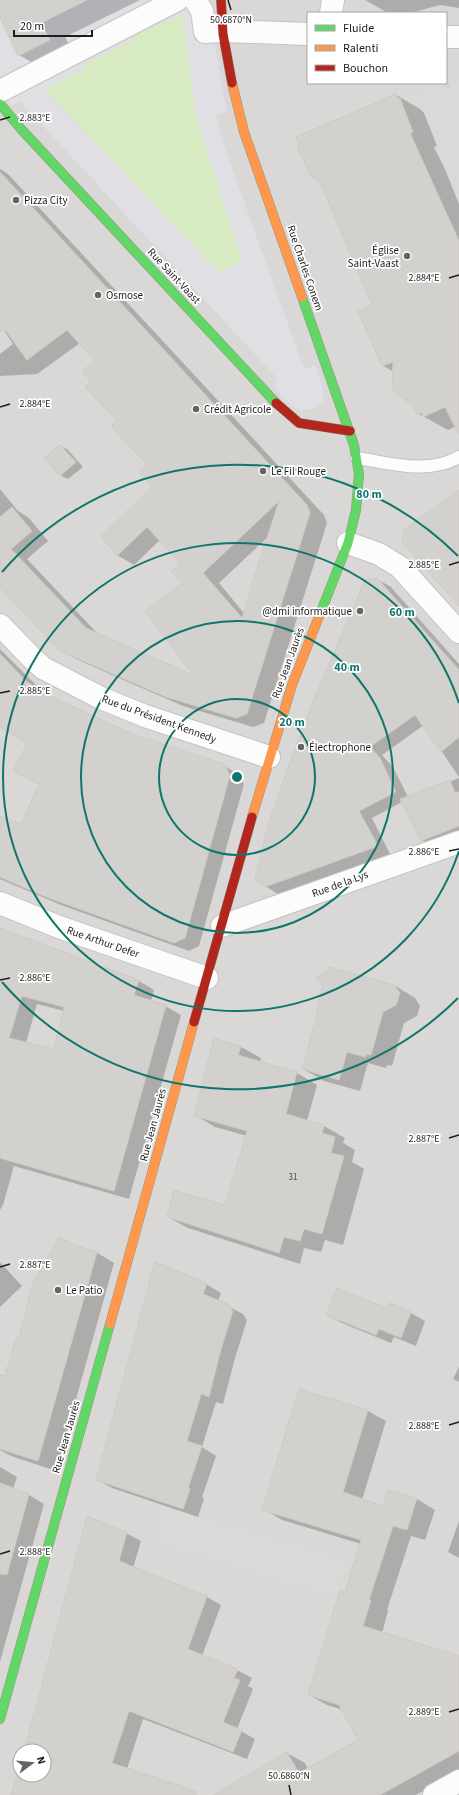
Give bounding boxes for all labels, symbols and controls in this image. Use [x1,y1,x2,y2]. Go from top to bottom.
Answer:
scale bar [14,12,92,38]
legend [307,12,447,84]
text: 50.6870°N [210,13,252,27]
text: 20 m [20,18,44,35]
text: Fluide [343,20,374,37]
text: Ralenti [343,40,378,57]
text: Bouchon [343,60,388,77]
text: 2.883°E [20,111,50,125]
place label: Pizza City [24,193,68,208]
marker: Pizza City [11,195,21,205]
street label: Rue Charles Conem [283,223,327,313]
place label: Église Saint-Vaast [348,243,400,271]
street label: Rue Saint-Vaast [144,245,204,307]
marker: Église Saint-Vaast [402,251,412,261]
text: 2.884°E [409,271,439,285]
place label: Osmose [106,288,144,303]
marker: Osmose [93,290,103,300]
text: 2.884°E [20,397,50,411]
place label: Crédit Agricole [204,402,272,417]
marker: Crédit Agricole [191,404,201,414]
place label: Le Fil Rouge [271,464,327,479]
marker: Le Fil Rouge [258,466,268,476]
text: 80 m [356,486,382,503]
text: 2.885°E [409,558,439,572]
place label: @dmi informatique [262,604,353,619]
text: 60 m [389,604,415,621]
marker: @dmi informatique [355,606,365,616]
street label: Rue Jean Jaurès [268,625,308,701]
text: 40 m [334,659,360,676]
text: 2.885°E [20,684,50,698]
street label: Rue du Président Kennedy [100,691,218,747]
text: 20 m [279,714,305,731]
place label: Électrophone [309,740,371,755]
marker: Électrophone [296,742,306,752]
centre of rings [230,770,244,784]
text: 2.886°E [409,845,439,859]
street label: Rue de la Lys [310,867,371,901]
street label: Rue Arthur Defer [65,923,142,962]
text: 2.886°E [20,971,50,985]
street label: Rue Jean Jaurès [136,1087,170,1163]
text: 2.887°E [409,1132,439,1146]
house number: 31 [289,1171,297,1184]
text: 2.887°E [20,1258,50,1272]
place label: Le Patio [66,1283,102,1298]
marker: Le Patio [53,1285,63,1295]
street label: Rue Jean Jaurès [48,1399,84,1475]
text: 2.888°E [409,1419,439,1433]
text: 2.888°E [20,1545,50,1559]
text: 2.889°E [409,1705,439,1719]
north arrow [12,1743,52,1783]
text: N [33,1755,49,1766]
text: 50.6860°N [268,1769,310,1783]

